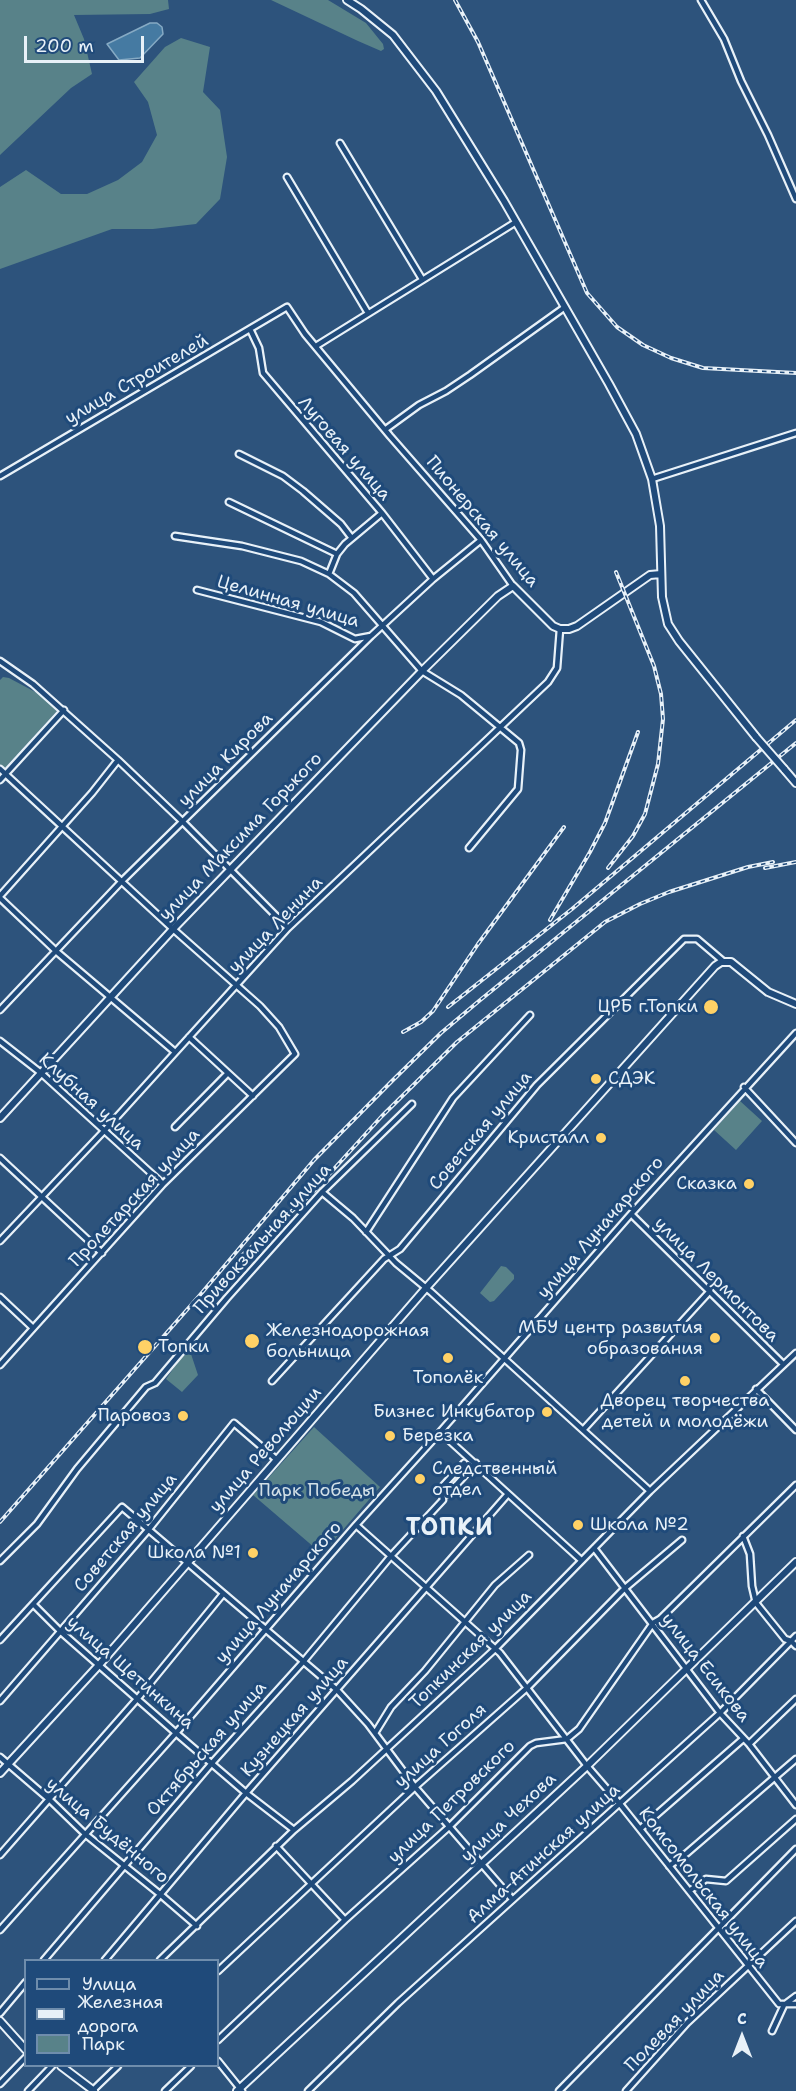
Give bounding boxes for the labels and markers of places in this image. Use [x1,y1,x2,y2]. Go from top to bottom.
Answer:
place label: ЦРБ г.Топки [597,996,698,1018]
marker: ЦРБ г.Топки [702,998,720,1016]
place label: СДЭК [608,1068,655,1090]
marker: СДЭК [589,1072,603,1086]
place label: Кристалл [508,1127,589,1149]
marker: Кристалл [594,1131,608,1145]
place label: Сказка [676,1173,737,1195]
marker: Сказка [742,1177,756,1191]
place label: МБУ центр развития образования [518,1317,703,1360]
place label: Железнодорожная больница [266,1320,429,1362]
marker: МБУ центр развития образования [708,1331,722,1345]
marker: Железнодорожная больница [243,1332,261,1350]
place label: Топки [158,1336,209,1358]
marker: Топки [136,1338,154,1356]
marker: Тополёк [441,1351,455,1365]
place label: Тополёк [413,1367,483,1389]
marker: Дворец творчества детей и молодёжи [678,1374,692,1388]
place label: Дворец творчества детей и молодёжи [601,1390,769,1432]
place label: Бизнес Инкубатор [373,1401,535,1423]
place label: Паровоз [98,1405,171,1427]
marker: Бизнес Инкубатор [540,1405,554,1419]
marker: Паровоз [176,1409,190,1423]
place label: Березка [402,1425,473,1447]
marker: Березка [383,1429,397,1443]
place label: Следственный отдел [432,1458,557,1500]
marker: Следственный отдел [413,1472,427,1486]
place label: Школа №2 [590,1514,689,1536]
marker: Школа №2 [571,1518,585,1532]
place label: Школа №1 [147,1542,241,1564]
marker: Школа №1 [246,1546,260,1560]

